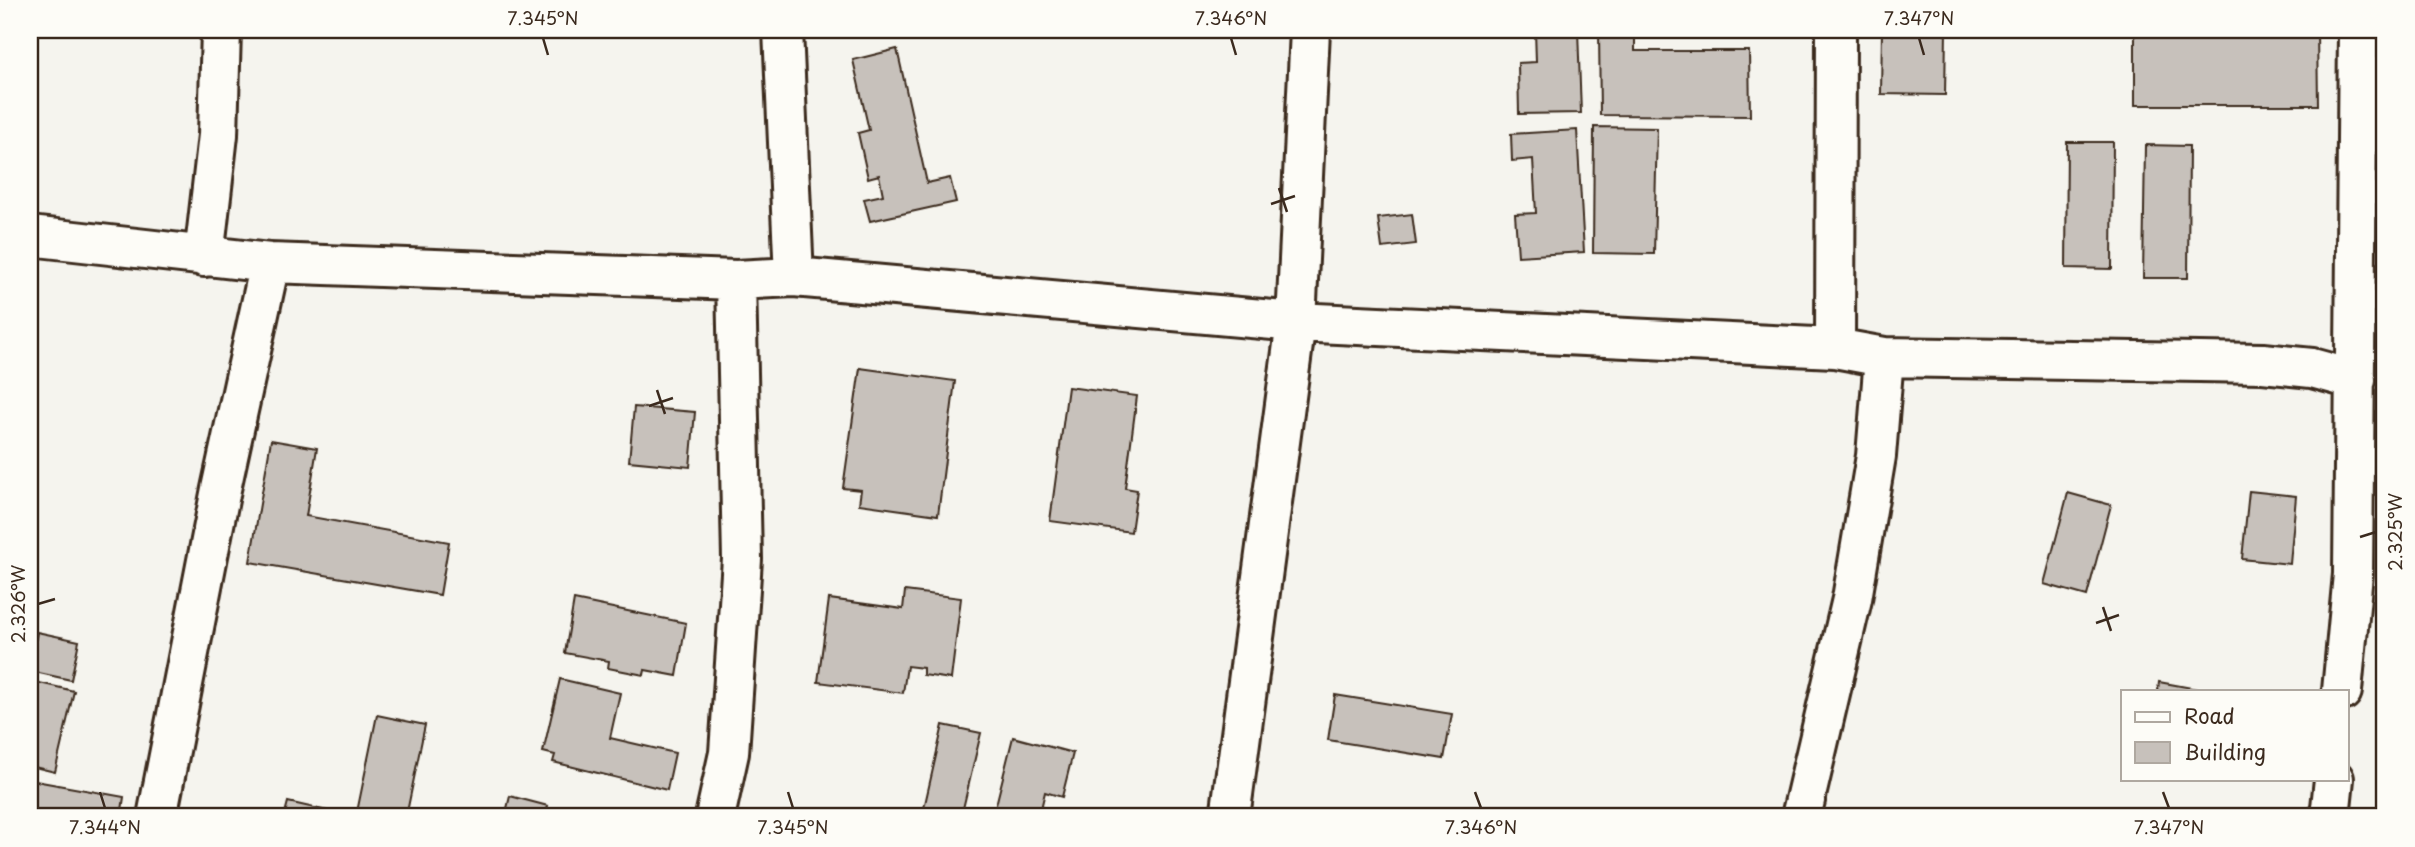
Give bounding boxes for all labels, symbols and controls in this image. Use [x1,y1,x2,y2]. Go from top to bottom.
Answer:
text: 7.345°N [507,4,579,31]
text: 7.346°N [1195,4,1267,31]
text: 7.347°N [1884,4,1954,31]
text: 2.325°W [2381,492,2408,571]
text: 2.326°W [4,564,31,643]
legend [2121,690,2348,780]
text: Road [2184,699,2235,731]
text: Building [2184,735,2266,767]
text: 7.344°N [69,813,141,840]
text: 7.345°N [757,813,829,840]
text: 7.346°N [1445,813,1517,840]
text: 7.347°N [2134,813,2204,840]

